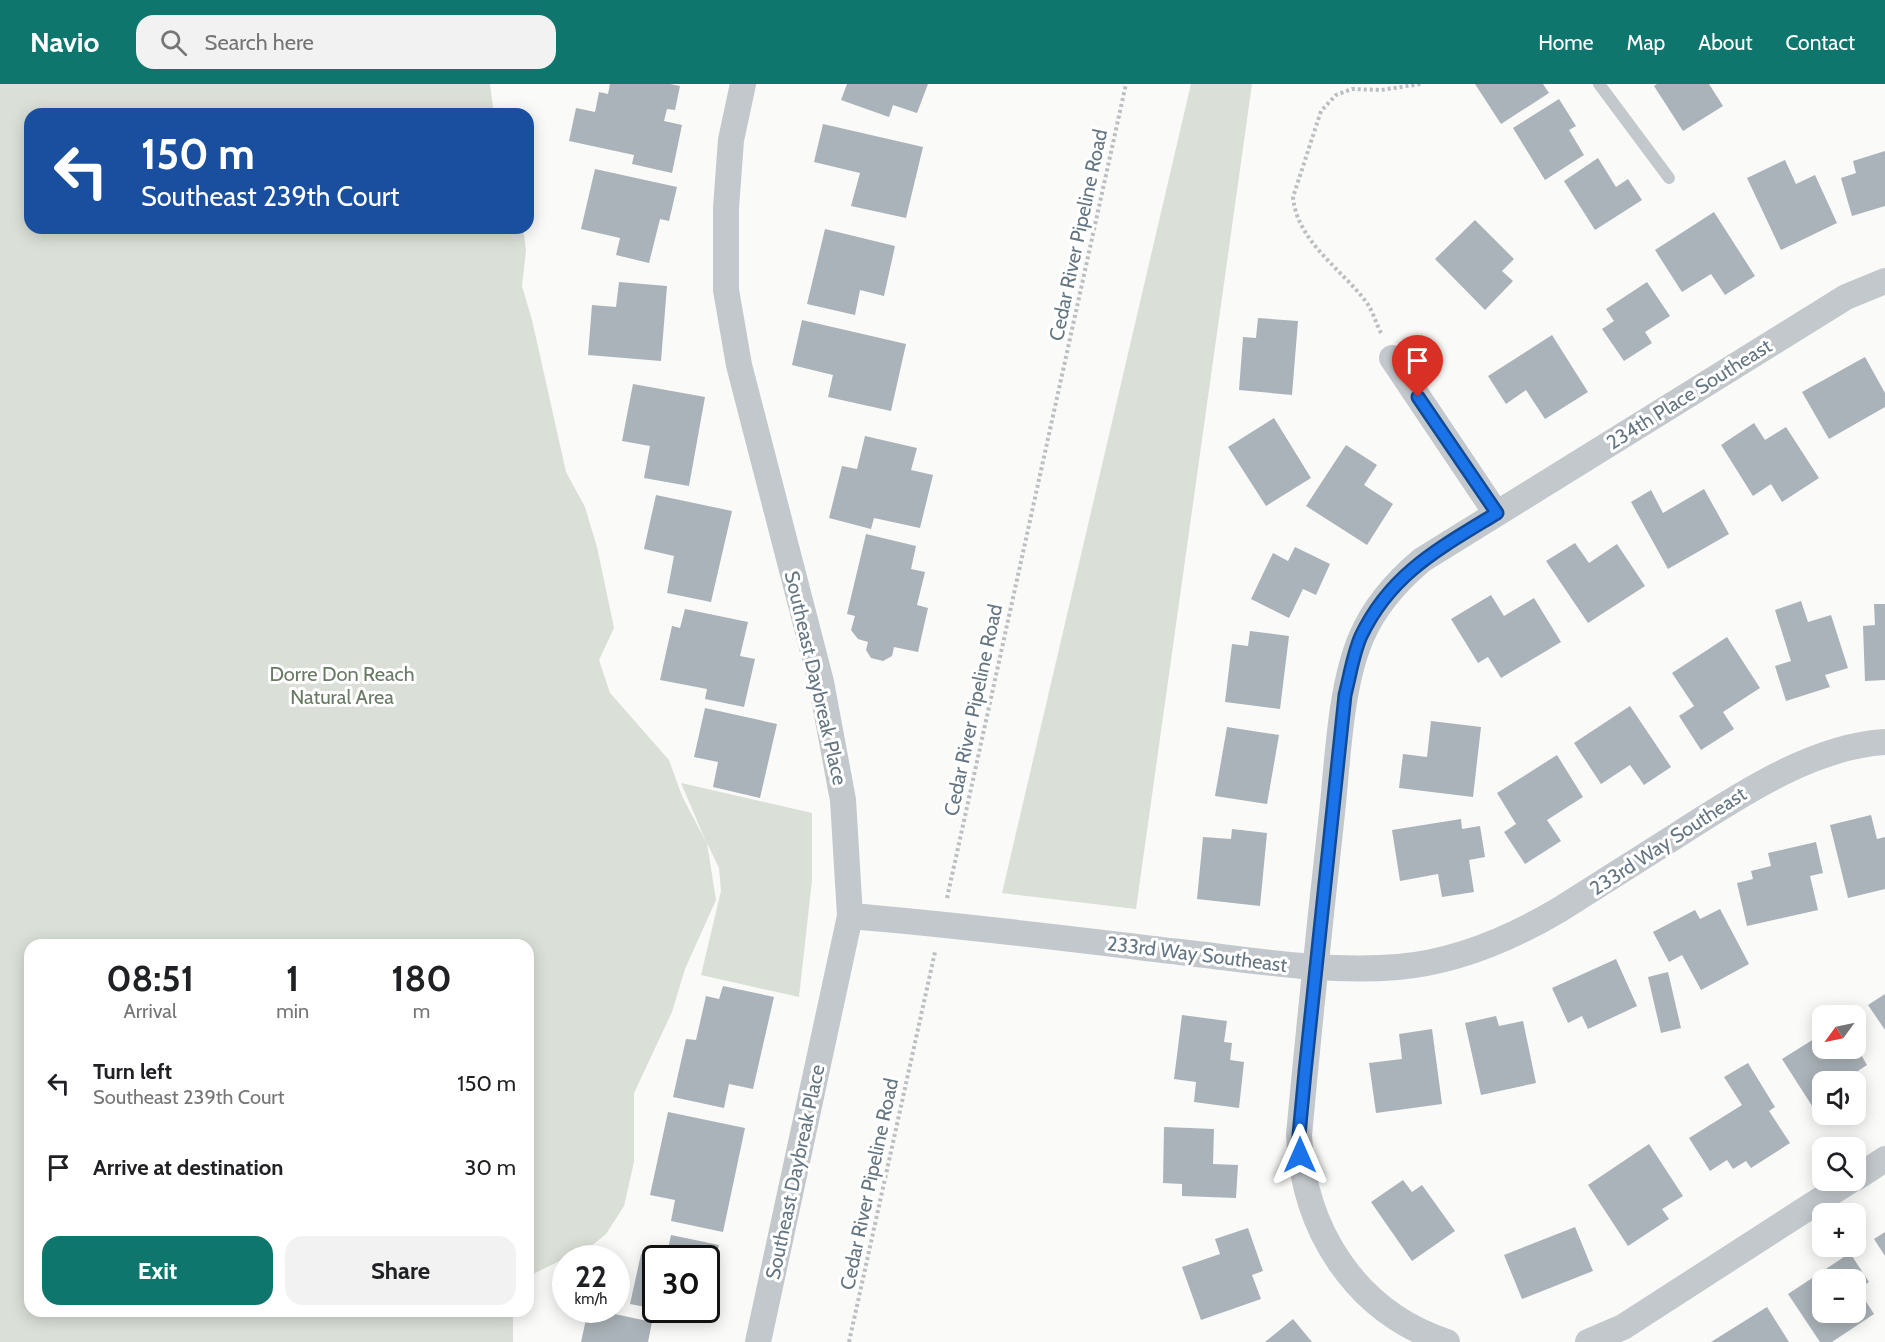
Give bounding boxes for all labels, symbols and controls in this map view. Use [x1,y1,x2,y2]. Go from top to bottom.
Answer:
search box [136,15,556,69]
text: Navio [30,25,100,59]
icon: search [157,26,190,59]
text: Search here [205,29,314,56]
text: Home [1538,30,1594,55]
text: Map [1627,30,1665,55]
text: About [1698,30,1752,55]
text: Contact [1785,30,1855,55]
street label: Cedar River Pipeline Road [1044,127,1112,343]
text: 150 m [141,128,255,180]
icon: left [42,132,120,210]
text: Southeast 239th Court [141,180,399,213]
street label: 234th Place Southeast [1602,333,1776,454]
pin [1392,335,1443,397]
icon: arrive [1401,344,1434,377]
street label: Southeast Daybreak Place [780,569,852,787]
street label: Cedar River Pipeline Road [939,602,1007,818]
park label: Dorre Don Reach Natural Area [269,662,415,709]
street label: 233rd Way Southeast [1585,781,1751,900]
street label: 233rd Way Southeast [1106,931,1289,977]
text: 08:51 [106,956,194,1000]
text: 1 [286,956,299,1000]
text: 180 [391,956,452,1000]
text: Arrival [123,999,177,1023]
text: min [276,999,309,1023]
text: m [413,999,430,1023]
north arrow [1812,1005,1866,1059]
map controls [1812,1005,1866,1323]
text: Turn left [93,1058,172,1085]
street label: Southeast Daybreak Place [760,1062,830,1282]
icon: left [42,1067,75,1100]
text: 150 m [457,1070,516,1097]
button: sound [1812,1071,1866,1125]
street label: Cedar River Pipeline Road [835,1076,903,1292]
text: Southeast 239th Court [93,1085,284,1109]
position arrow [1268,1123,1332,1187]
button: search [1812,1137,1866,1191]
icon: arrive [42,1151,75,1184]
text: Arrive at destination [93,1154,283,1181]
text: 30 m [464,1154,516,1181]
button: + [1812,1203,1866,1257]
button: Exit [42,1236,273,1305]
button: Share [285,1236,516,1305]
speed limit sign: 30 [642,1245,720,1323]
text: 22 [575,1258,607,1295]
button: − [1812,1269,1866,1323]
text: km/h [575,1290,607,1308]

